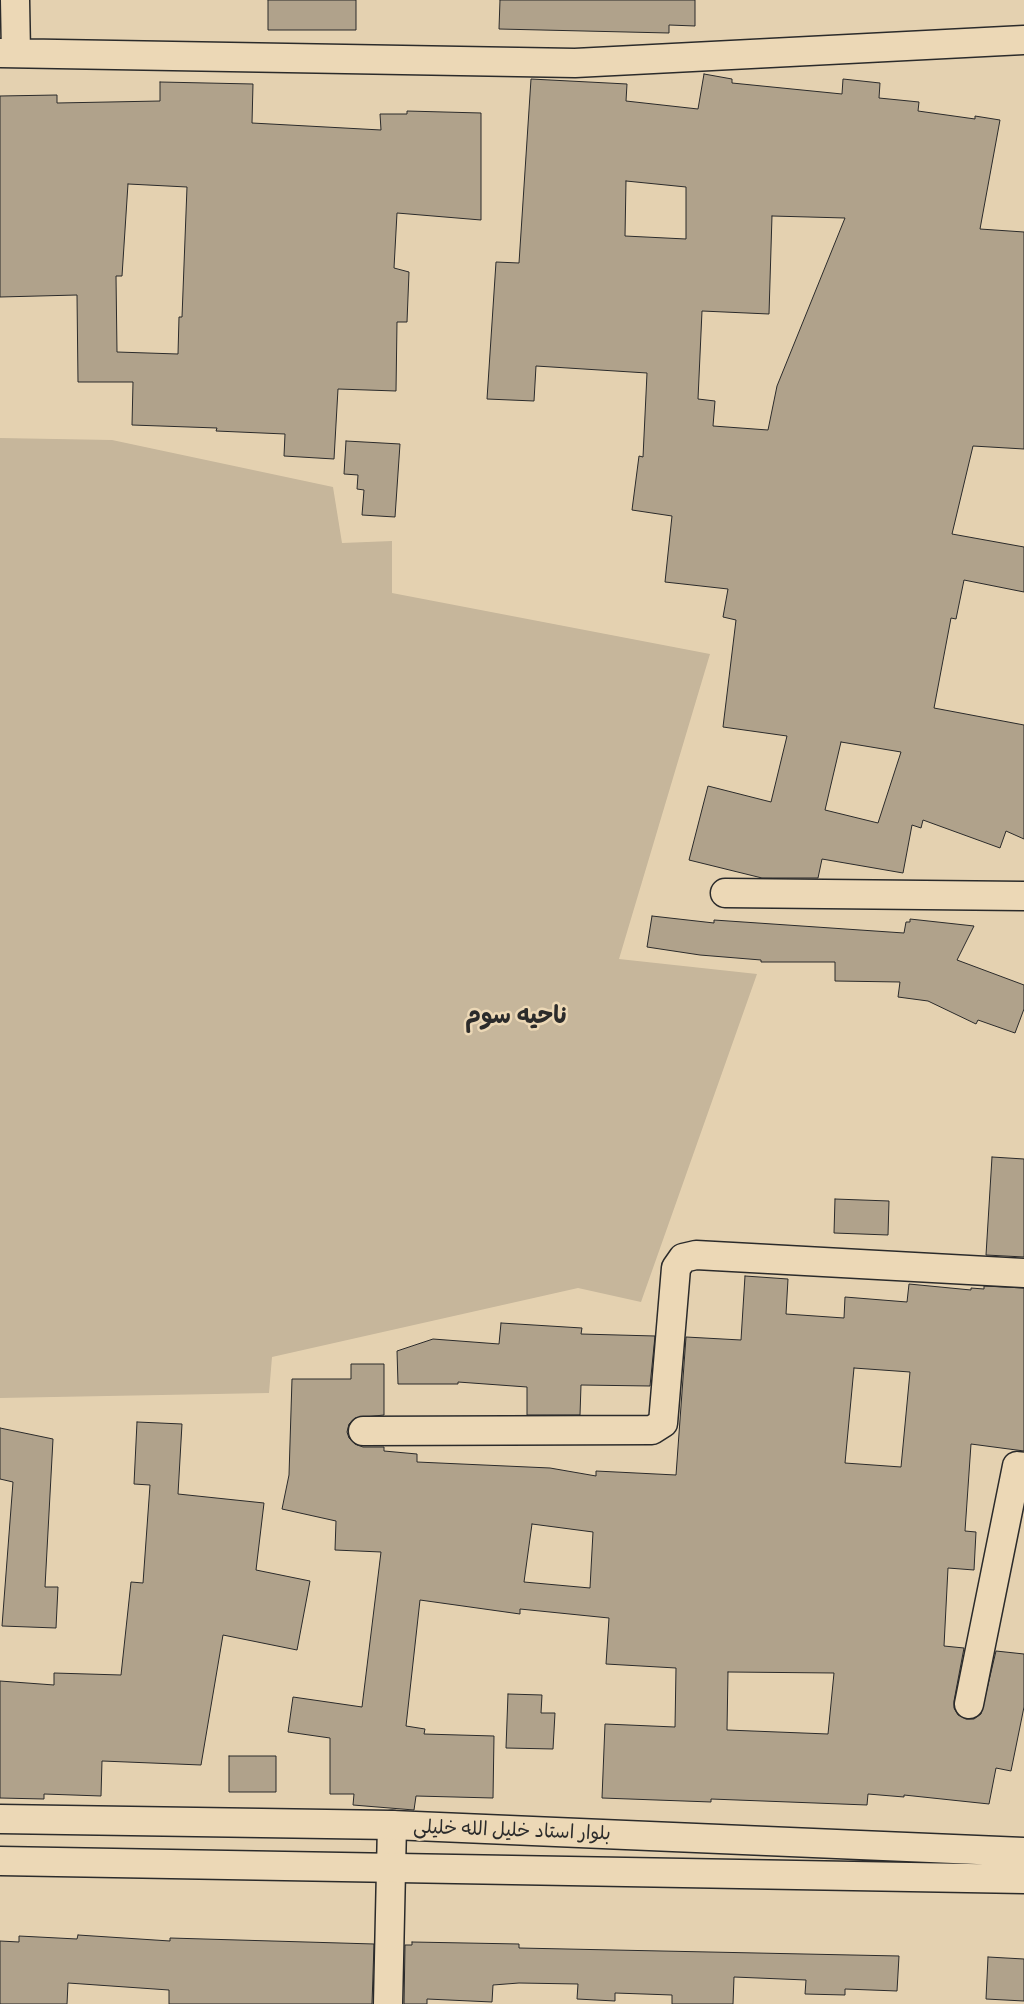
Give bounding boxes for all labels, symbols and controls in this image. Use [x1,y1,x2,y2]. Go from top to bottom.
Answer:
district label: ناحیه سوم [465,1003,567,1031]
street label: بلوار استاد خلیل الله خلیلی [413,1816,611,1846]

